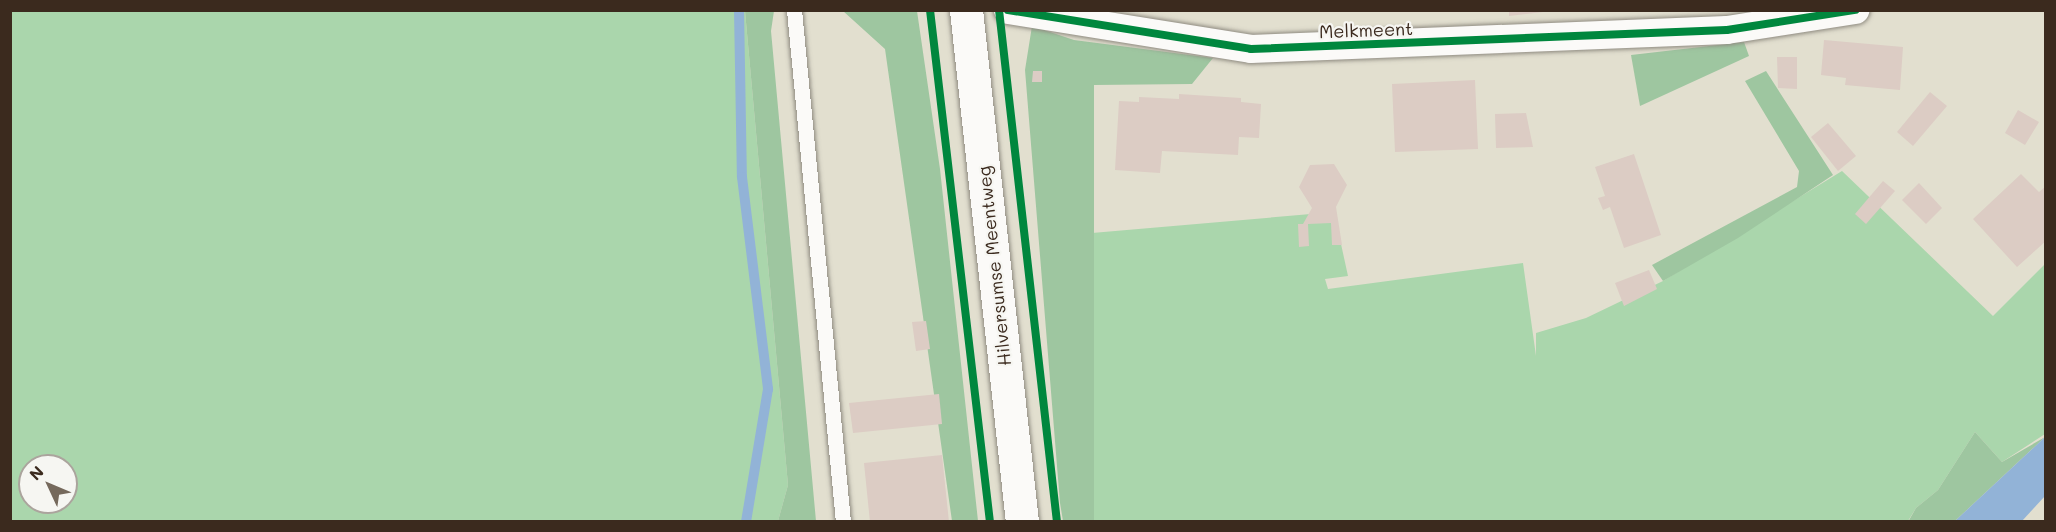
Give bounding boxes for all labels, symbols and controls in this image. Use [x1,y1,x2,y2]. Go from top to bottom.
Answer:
street label: Melkmeent [1319,18,1413,42]
street label: Hilversumse Meentweg [973,165,1015,367]
north arrow [18,454,78,514]
text: N [24,461,48,484]

